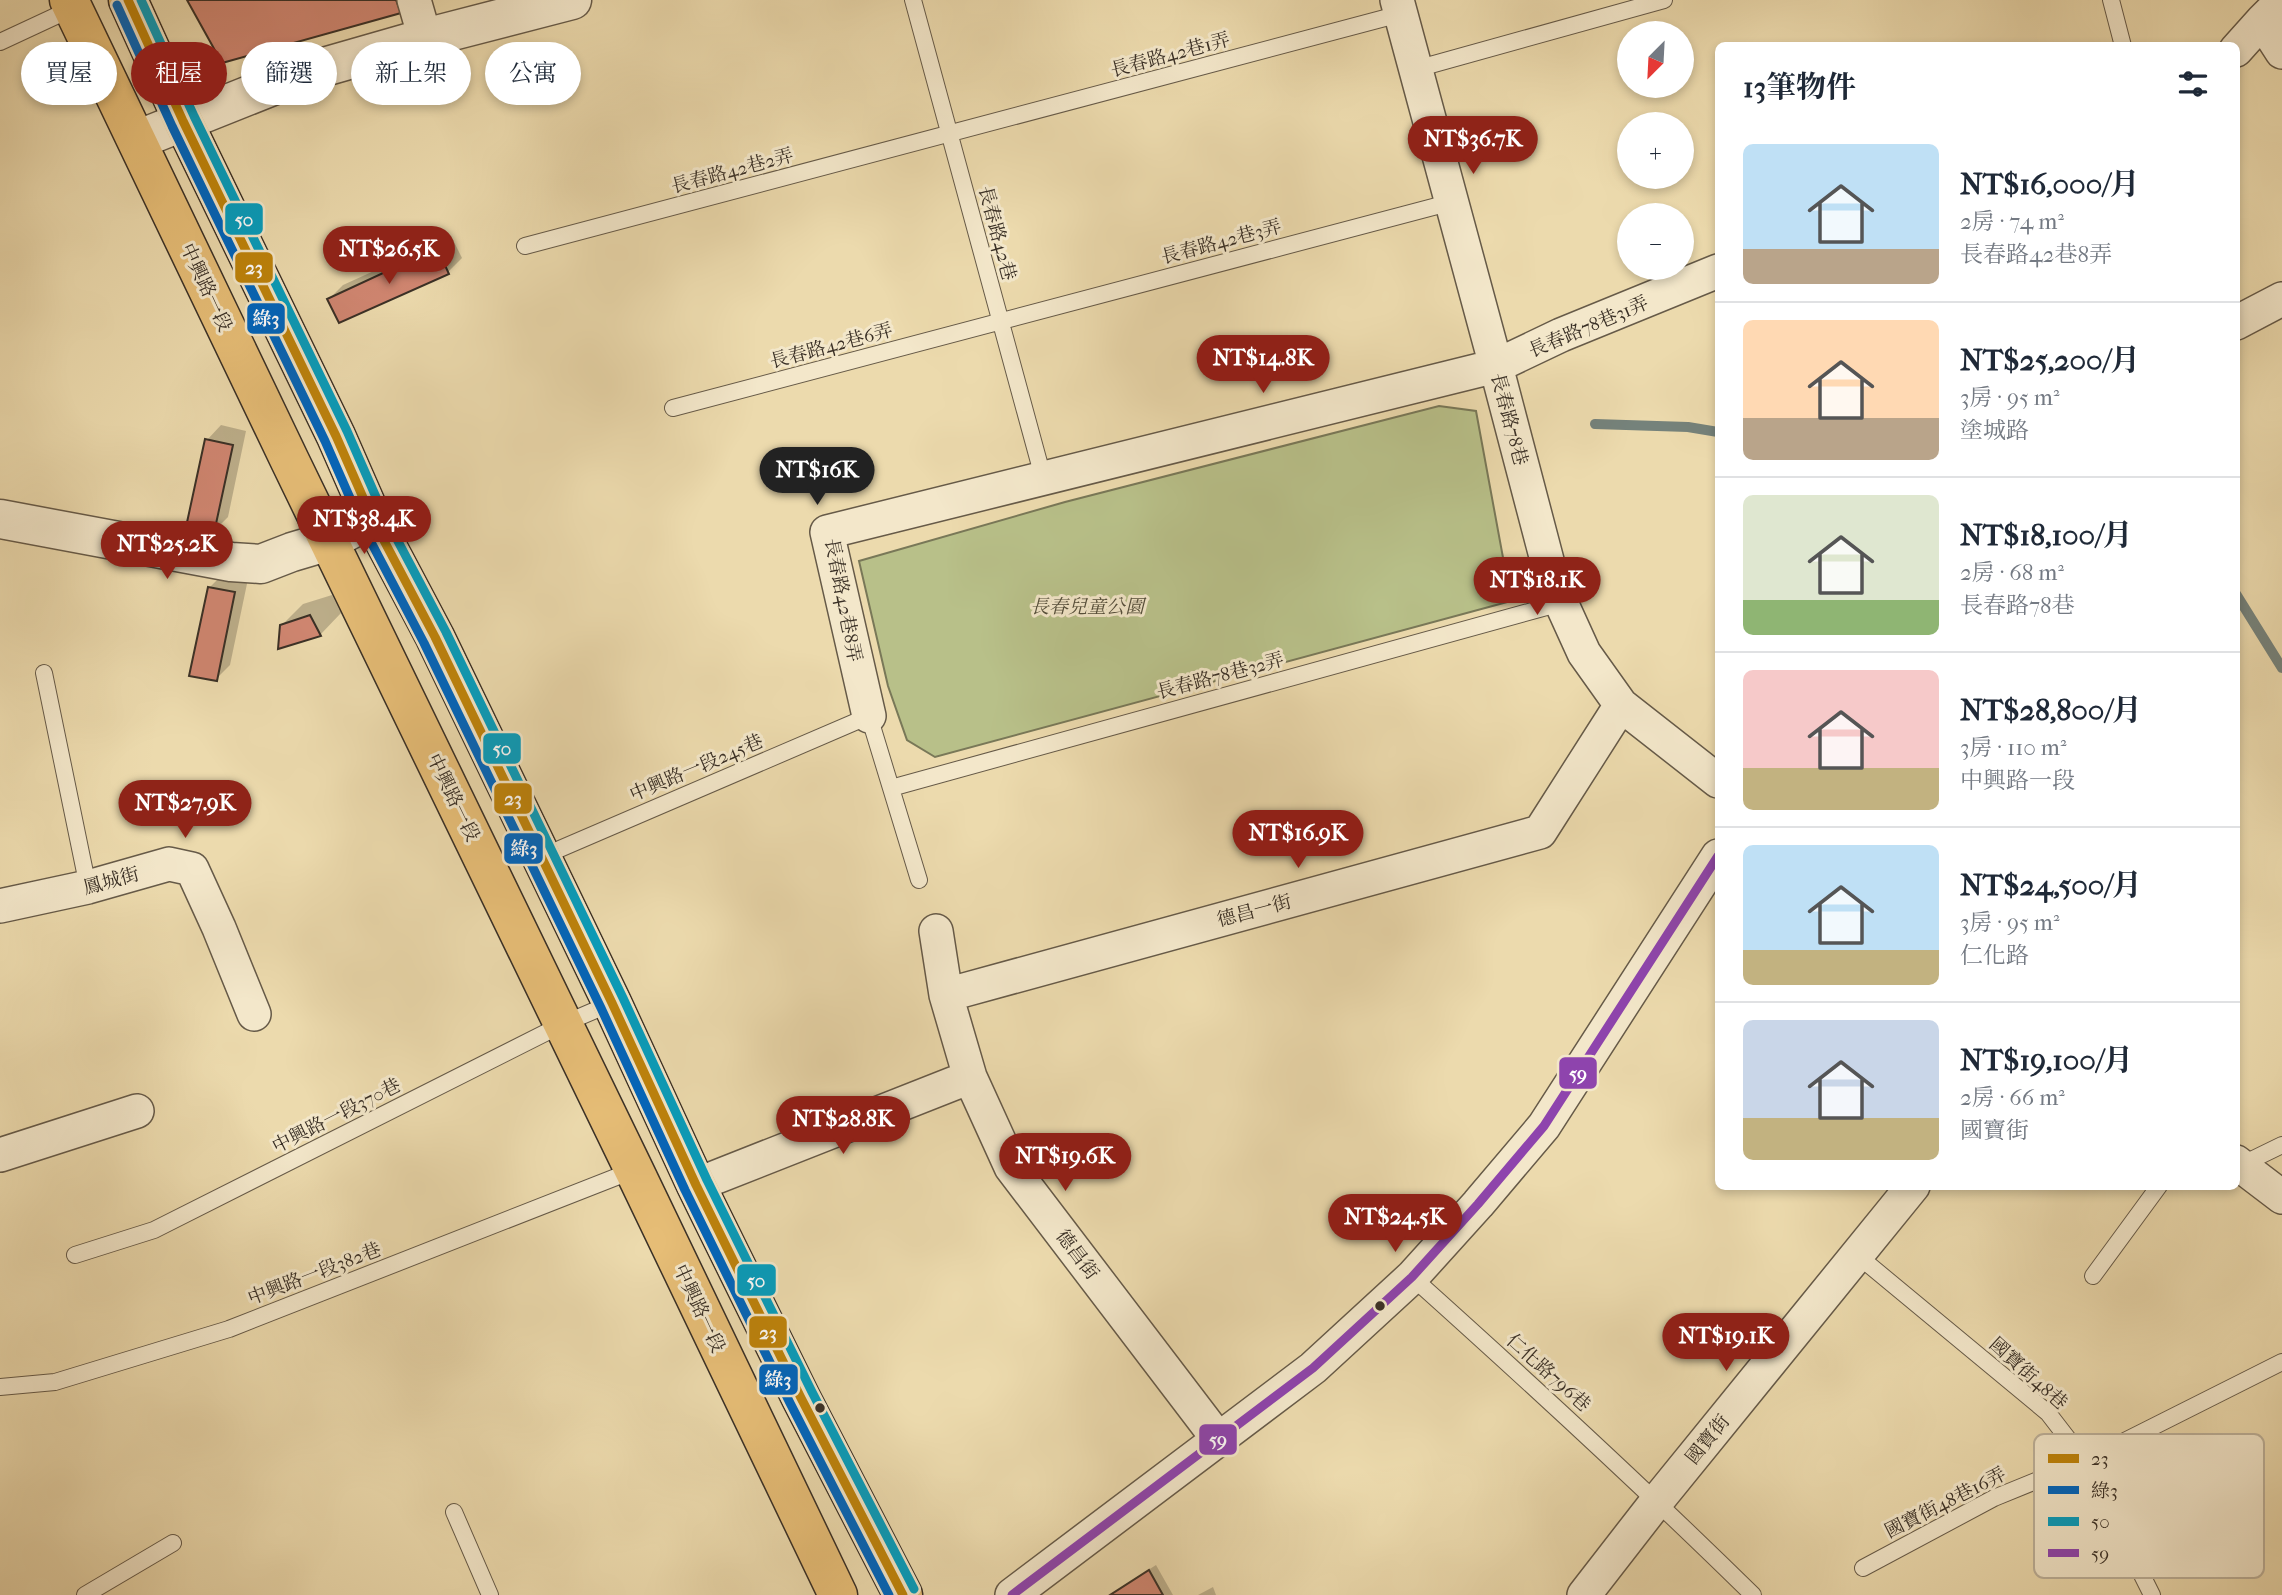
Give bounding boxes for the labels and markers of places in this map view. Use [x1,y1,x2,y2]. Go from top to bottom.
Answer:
pin: NT$36.7K [1401,116,1545,176]
pin: NT$26.5K [317,226,461,286]
pin: NT$14.8K [1191,336,1335,395]
pin: NT$16K [760,448,874,507]
pin: NT$38.4K [292,496,436,556]
pin: NT$25.2K [95,522,239,581]
pin: NT$18.1K [1465,558,1609,617]
pin: NT$27.9K [113,780,257,840]
pin: NT$16.9K [1226,810,1370,870]
pin: NT$28.8K [771,1096,915,1156]
pin: NT$19.6K [993,1134,1137,1193]
pin: NT$24.5K [1323,1194,1467,1254]
unlabelled marker [1373,1299,1387,1313]
pin: NT$19.1K [1654,1314,1798,1373]
unlabelled marker [813,1401,827,1415]

